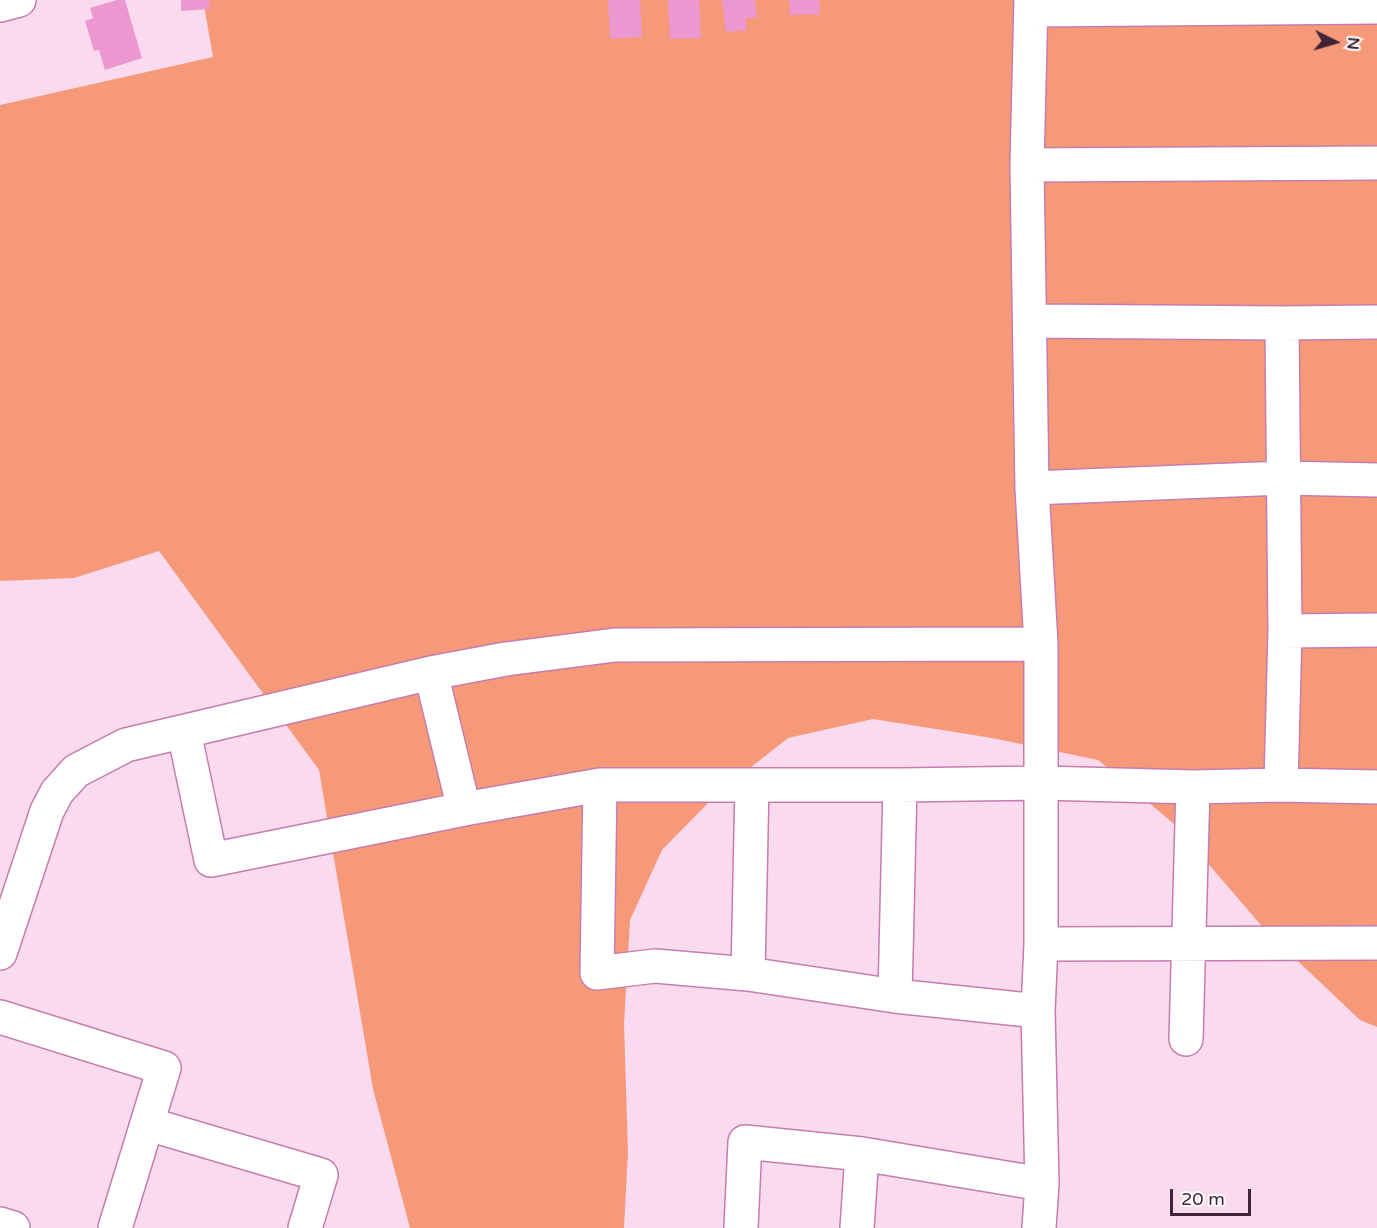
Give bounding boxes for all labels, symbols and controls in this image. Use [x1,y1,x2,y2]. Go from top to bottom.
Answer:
north arrow [1305,12,1365,72]
text: N [1342,36,1363,51]
scale bar [1173,1177,1254,1215]
text: 20 m [1181,1188,1225,1210]

